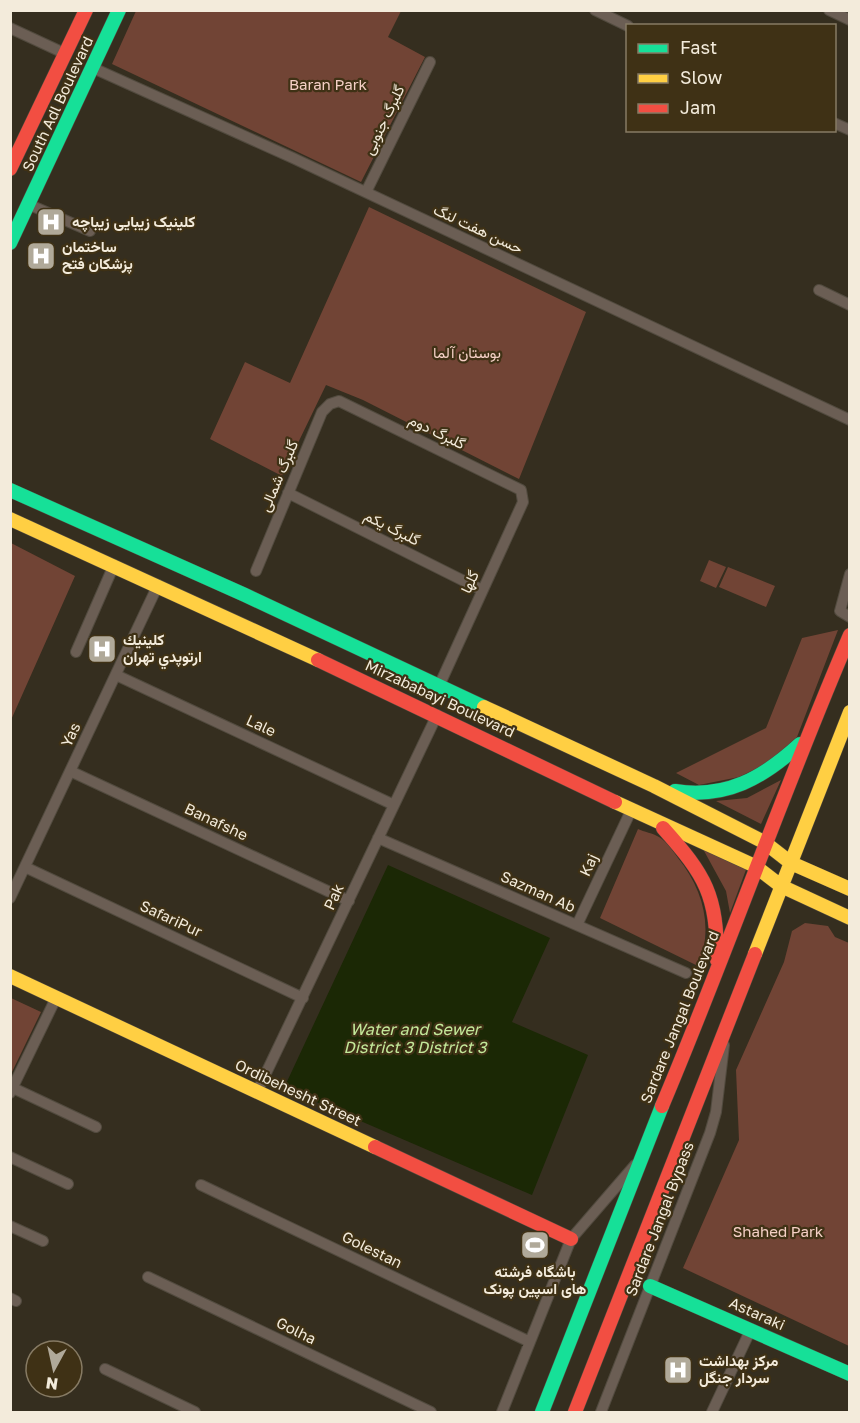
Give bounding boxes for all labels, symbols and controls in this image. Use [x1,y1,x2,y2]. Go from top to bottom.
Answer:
legend [626,24,836,132]
street label: South Adl Boulevard [18,33,96,174]
text: Fast [680,36,717,58]
text: Slow [680,66,723,88]
park label: Baran Park [289,75,368,93]
street label: گلبرگ جنوبی [359,82,410,158]
text: Jam [680,96,716,118]
street label: حسن هفت لنگ [430,200,526,258]
hospital icon: کلینیک زیبایی زیباچه [35,206,67,238]
place label: کلینیک زیبایی زیباچه [72,212,196,232]
place label: ساختمان پزشکان فتح [62,237,133,274]
hospital icon: ساختمان پزشکان فتح [25,240,57,272]
park label: بوستان آلما [433,343,501,362]
street label: گلبرگ دوم [405,410,469,454]
street label: گلبرگ شمالی [255,437,303,515]
street label: گلبرگ یکم [361,506,423,551]
street label: گلها [456,567,483,596]
place label: كلينيك ارتوپدي تهران [123,630,202,670]
hospital icon: كلينيك ارتوپدي تهران [86,633,118,665]
street label: Mirzababayi Boulevard [363,656,518,741]
street label: Lale [244,710,279,740]
street label: Yas [57,719,84,750]
street label: Banafshe [182,799,251,844]
street label: Kaj [575,850,601,879]
street label: Sazman Ab [498,867,578,916]
street label: Pak [319,880,347,912]
street label: SafariPur [138,896,205,940]
street label: Sardare Jangal Boulevard [636,928,722,1106]
water label: Water and Sewer District 3 District 3 [344,1019,488,1057]
street label: Ordibehesht Street [233,1055,364,1129]
street label: Sardare Jangal Bypass [621,1139,697,1298]
park label: Shahed Park [733,1222,824,1240]
street label: Golestan [339,1227,405,1271]
sports icon: باشگاه فرشته های اسپین پونک [519,1229,551,1261]
place label: باشگاه فرشته های اسپین پونک [484,1262,586,1299]
street label: Astaraki [727,1293,788,1333]
street label: Golha [274,1313,319,1347]
north arrow [24,1339,84,1399]
place label: مرکز بهداشت سردار جنگل [699,1351,778,1387]
hospital icon: مرکز بهداشت سردار جنگل [662,1354,694,1386]
text: N [44,1373,59,1395]

